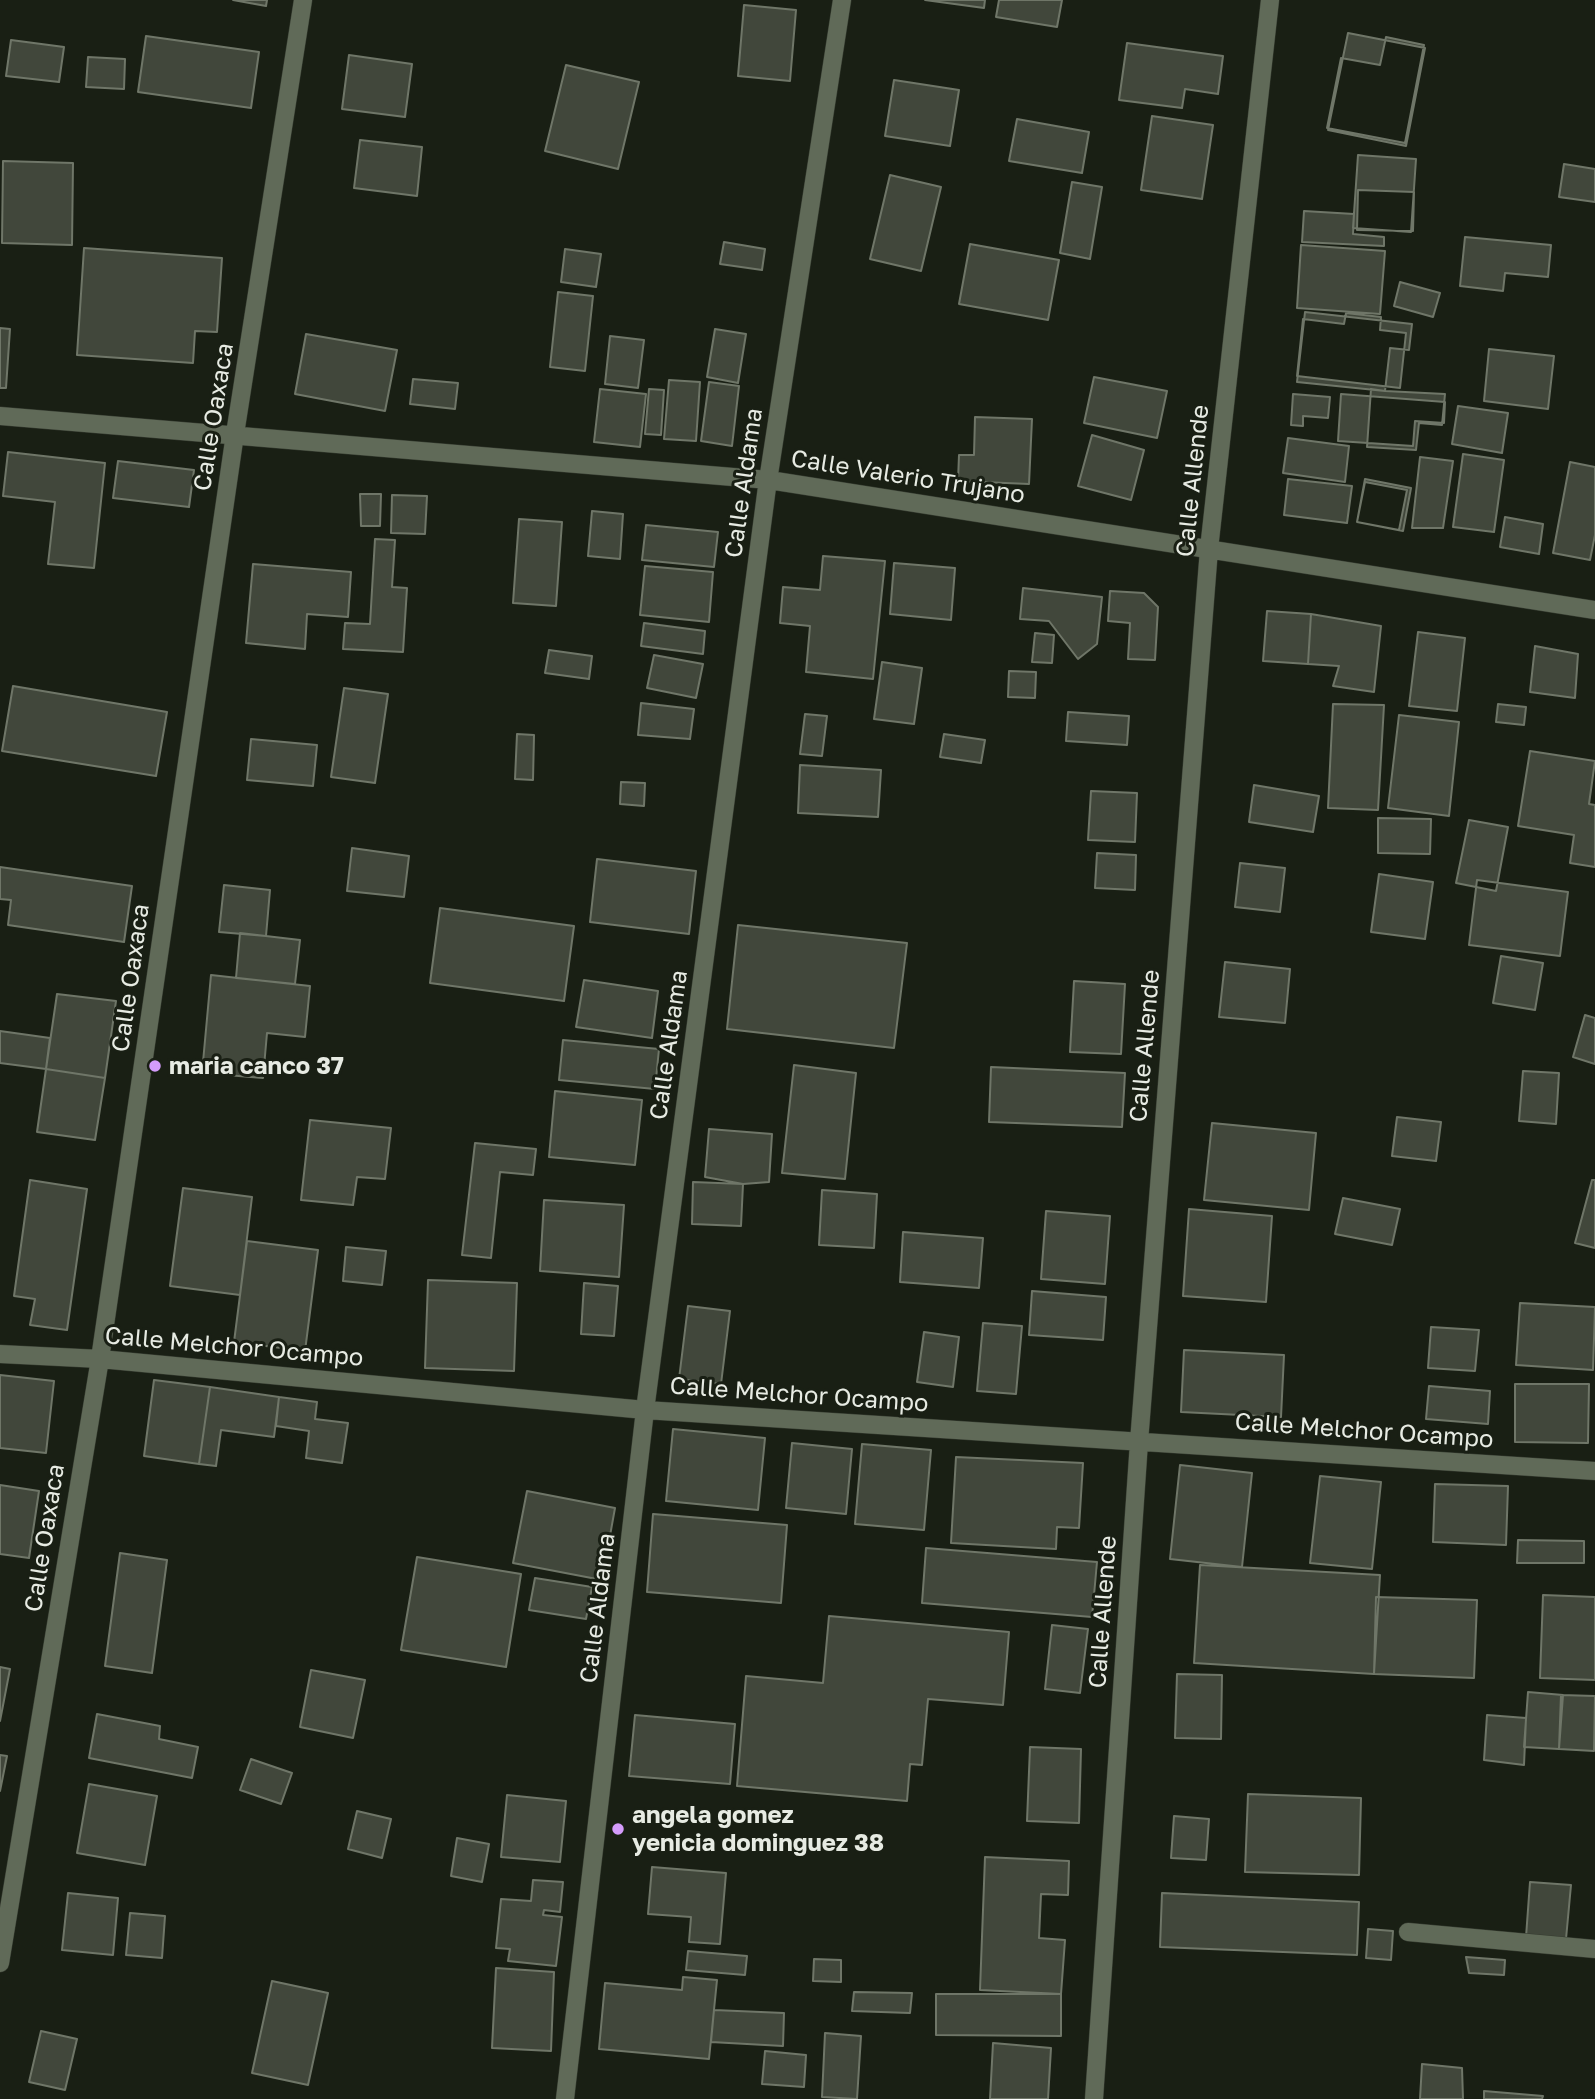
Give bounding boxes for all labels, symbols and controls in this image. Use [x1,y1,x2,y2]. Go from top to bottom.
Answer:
street label: Calle Oaxaca [188,341,240,493]
street label: Calle Allende [1171,403,1215,559]
street label: Calle Aldama [719,406,769,560]
street label: Calle Valerio Trujano [789,444,1027,510]
street label: Calle Oaxaca [106,902,156,1054]
street label: Calle Aldama [644,968,694,1122]
street label: Calle Allende [1124,969,1166,1123]
place label: maria canco 37 [169,1052,344,1080]
marker: maria canco 37 [147,1058,163,1074]
street label: Calle Melchor Ocampo [104,1321,364,1373]
street label: Calle Melchor Ocampo [669,1372,929,1418]
street label: Calle Melchor Ocampo [1234,1408,1494,1454]
street label: Calle Oaxaca [19,1462,71,1614]
street label: Calle Aldama [575,1531,621,1685]
street label: Calle Allende [1083,1535,1123,1689]
place label: angela gomez yenicia dominguez 38 [632,1801,884,1857]
marker: angela gomez yenicia dominguez 38 [610,1821,626,1837]

